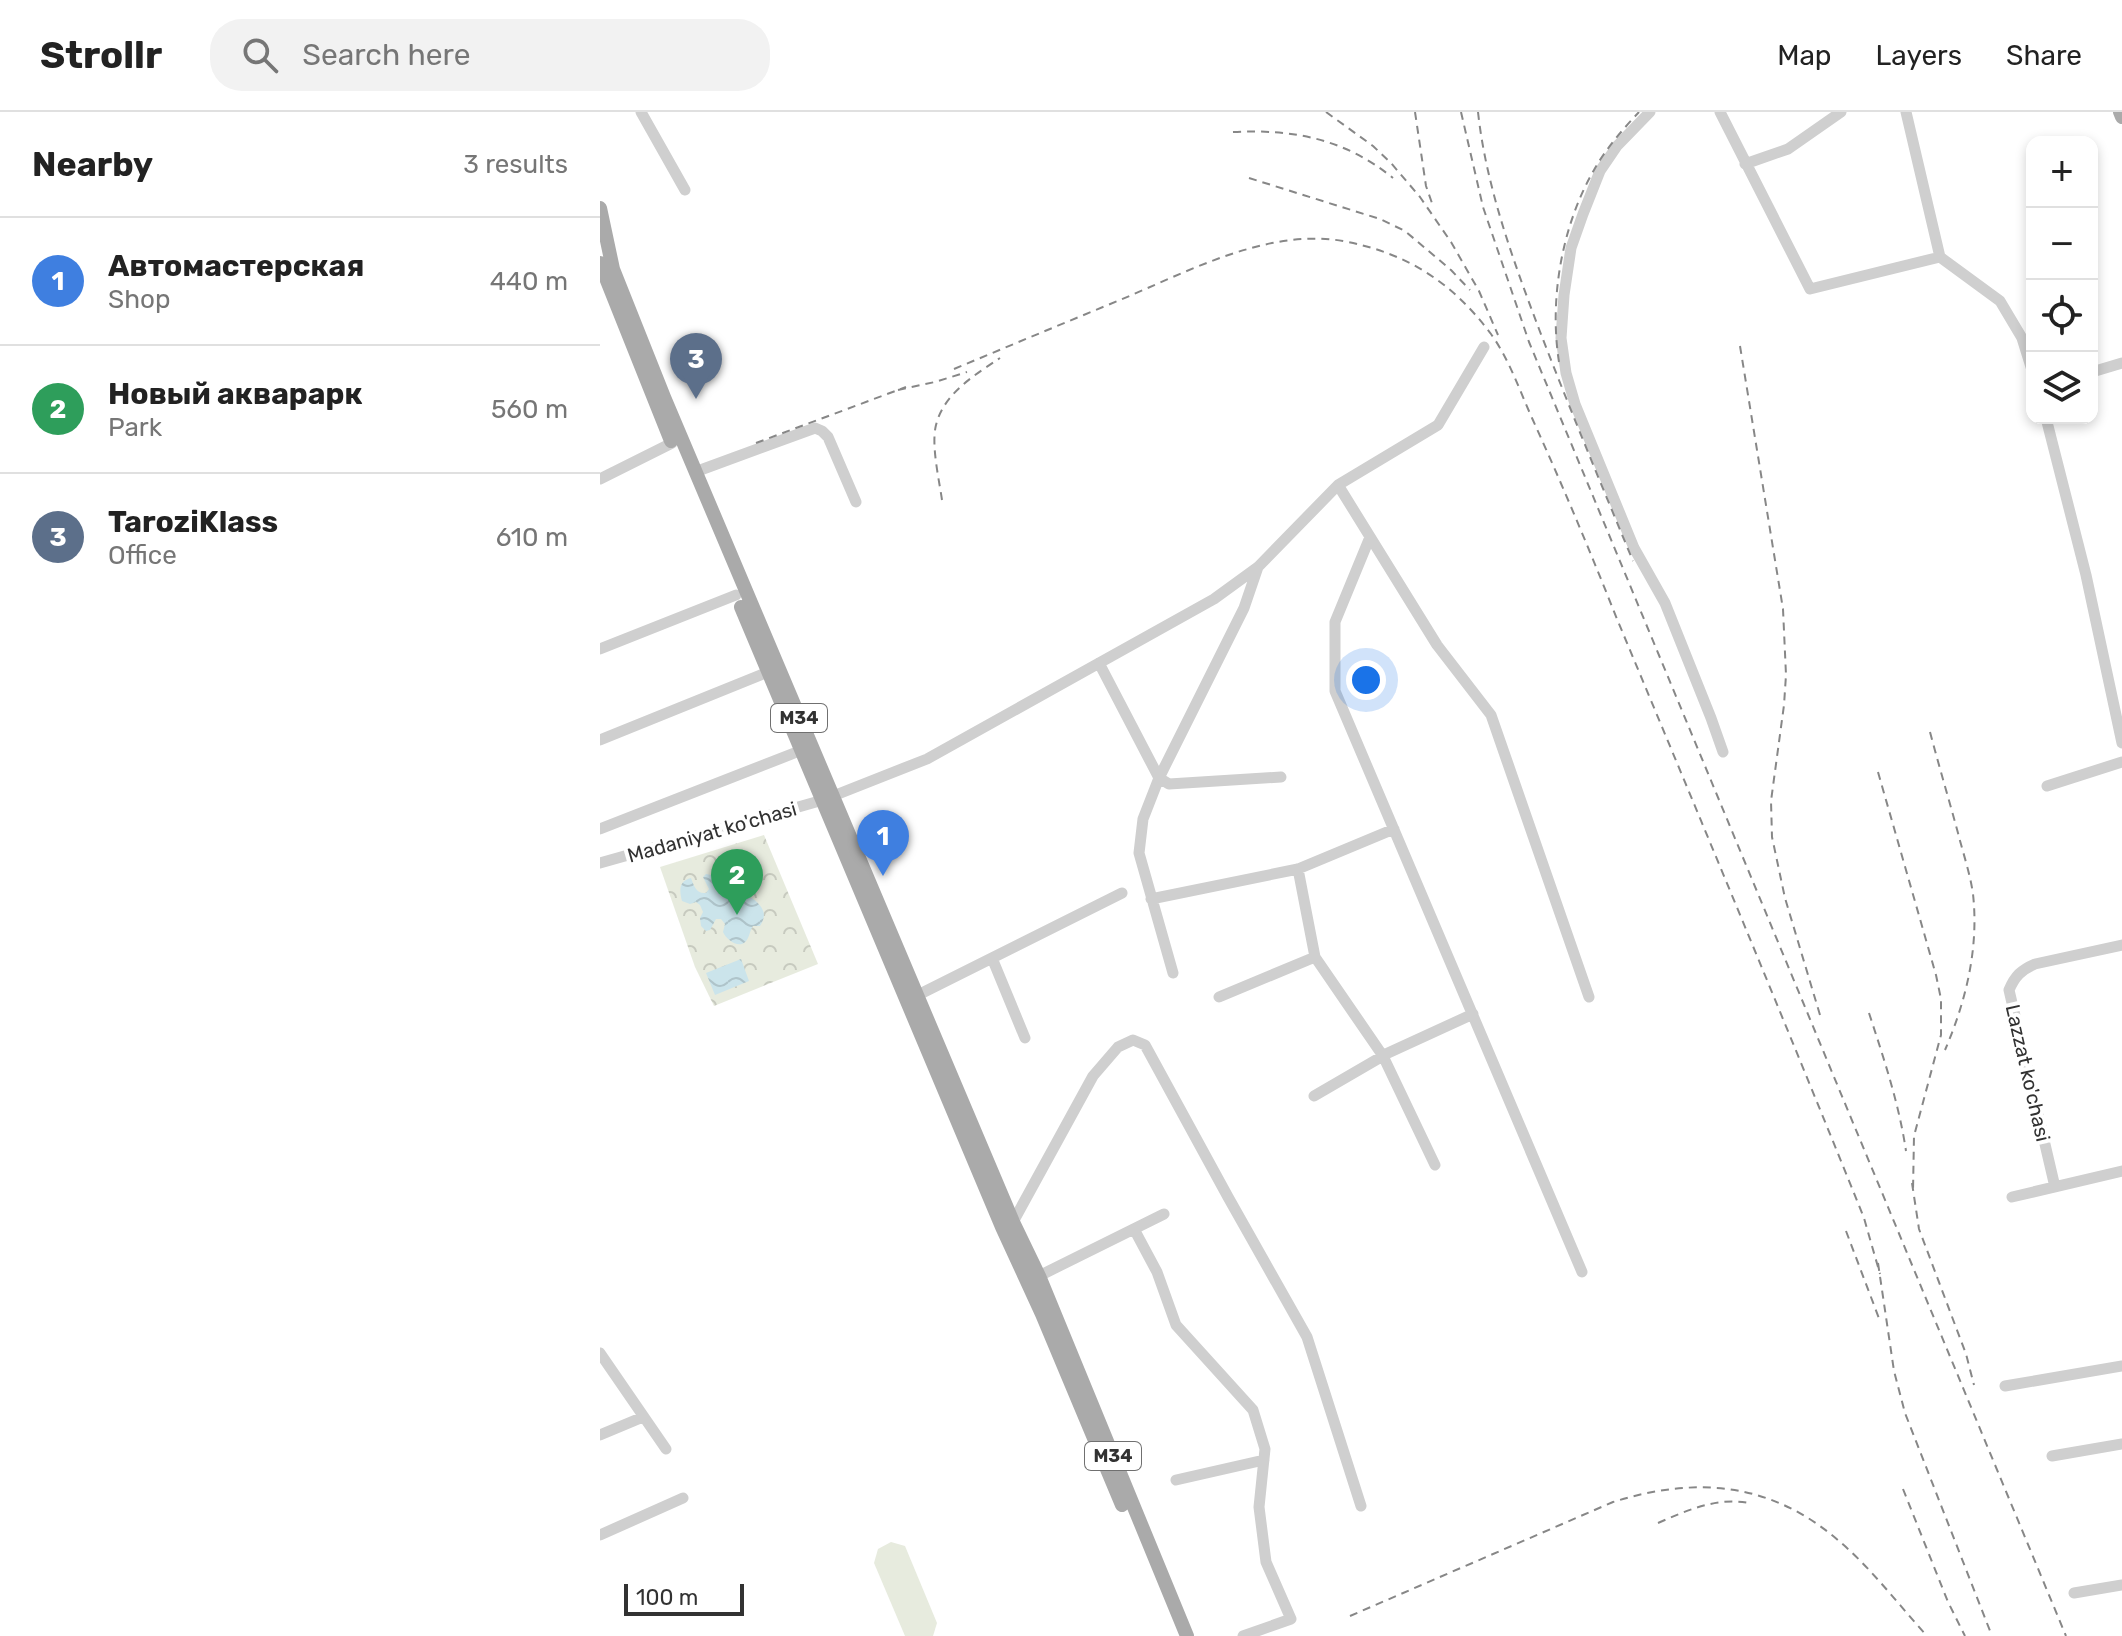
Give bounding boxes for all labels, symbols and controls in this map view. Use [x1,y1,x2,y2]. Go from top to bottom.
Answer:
search box [210,19,770,91]
text: Strollr [40,32,162,78]
icon: search [238,33,282,77]
text: Search here [302,37,471,73]
text: Map [1777,39,1832,72]
text: Layers [1876,39,1962,72]
text: Share [2006,39,2082,72]
map controls [2026,136,2098,424]
button: + [2026,136,2098,208]
text: Nearby [32,144,153,185]
text: 3 results [463,149,568,180]
button: − [2026,208,2098,280]
text: Автомастерская [108,248,364,284]
text: 1 [52,266,64,297]
text: 440 m [490,266,568,297]
button: locate [2026,280,2098,352]
text: Shop [108,284,170,315]
pin: 3 [670,333,722,399]
button: layers [2026,352,2098,424]
text: Новый акварарк [108,376,363,412]
text: 2 [50,394,66,425]
text: 560 m [491,394,568,425]
text: Park [108,412,162,443]
text: TaroziKlass [108,504,278,540]
text: 3 [49,522,67,553]
text: 610 m [496,522,568,553]
text: Office [108,540,177,571]
your location [1346,660,1386,700]
road number: M34 [771,704,827,732]
street label: Madaniyat ko'chasi [625,796,799,868]
pin: 1 [857,810,909,876]
pin: 2 [711,849,763,915]
street label: Lazzat ko'chasi [2001,1002,2055,1144]
road number: M34 [1085,1442,1141,1470]
scale bar [624,1580,744,1616]
text: 100 m [636,1584,698,1611]

